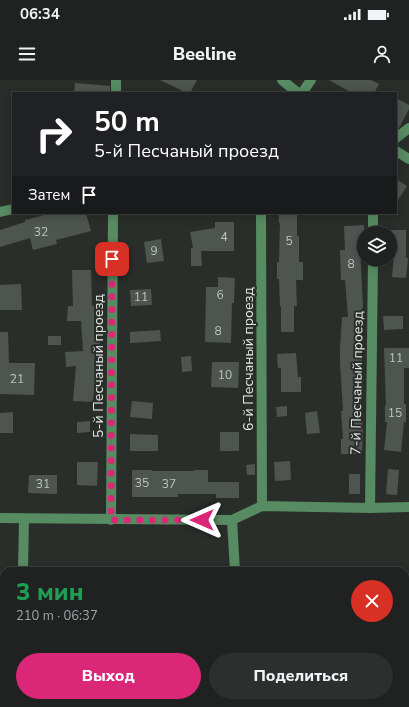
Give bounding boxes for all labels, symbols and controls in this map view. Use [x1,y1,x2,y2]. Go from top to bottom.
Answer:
text: 06:34 [20,4,60,24]
text: Beeline [173,42,236,66]
icon: menu [16,43,38,65]
icon: person [371,43,393,65]
text: 50 m [94,103,160,141]
icon: right [28,108,80,160]
text: 5-й Песчаный проезд [94,139,279,163]
icon: arrive [78,184,100,206]
text: Затем [28,185,70,205]
house number: 32 [34,224,48,240]
map controls [357,226,397,266]
button: layers [357,226,397,266]
house number: 4 [220,229,228,245]
house number: 5 [285,233,293,249]
pin [95,242,129,276]
house number: 9 [150,243,158,259]
icon: arrive [101,248,123,270]
house number: 8 [347,256,355,272]
house number: 6 [216,287,224,303]
street label: 6-й Песчаный проезд [239,287,258,431]
house number: 11 [134,289,148,305]
street label: 5-й Песчаный проезд [89,294,108,438]
street label: 7-й Песчаный проезд [346,311,368,455]
house number: 8 [214,323,222,339]
house number: 11 [389,350,403,366]
house number: 10 [218,367,232,383]
house number: 21 [10,371,24,387]
house number: 15 [388,405,402,421]
house number: 35 [135,475,149,491]
house number: 31 [36,476,50,492]
house number: 37 [162,476,176,492]
position arrow [181,499,223,541]
text: 3 мин [16,576,84,608]
button: close [351,580,393,622]
text: 210 m · 06:37 [16,607,98,625]
button: Выход [16,653,201,699]
button: Поделиться [209,653,393,699]

